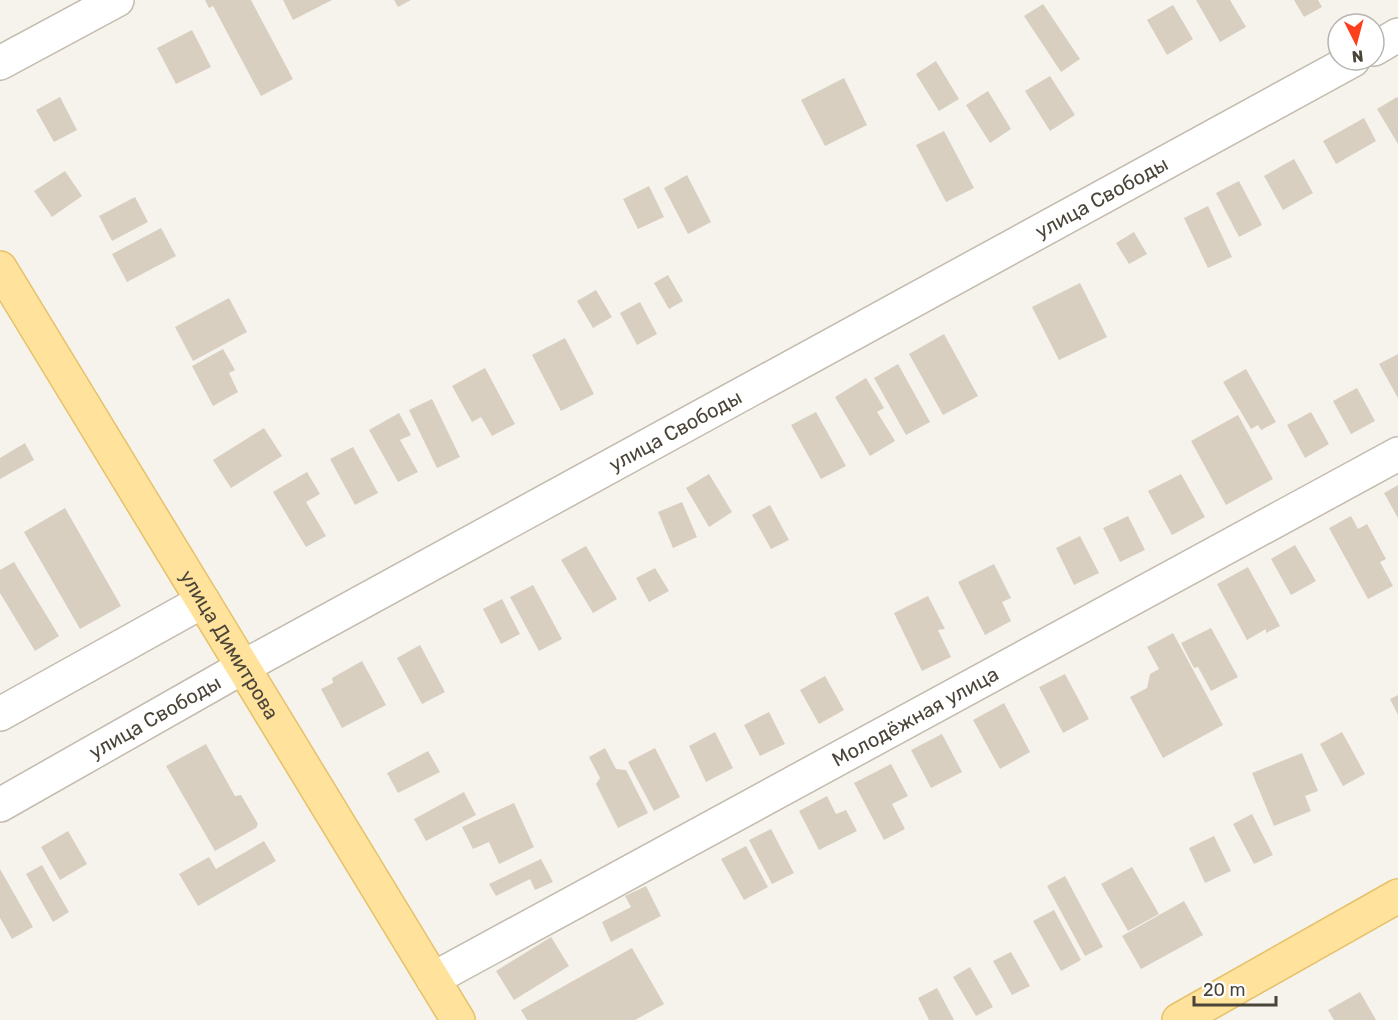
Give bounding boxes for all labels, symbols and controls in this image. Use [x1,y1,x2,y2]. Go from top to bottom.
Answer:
north arrow [1326,12,1386,72]
text: N [1351,46,1364,66]
street label: улица Свободы [1031,152,1172,243]
street label: улица Свободы [605,385,746,477]
street label: улица Димитрова [175,566,284,724]
street label: Молодёжная улица [828,662,1003,772]
street label: улица Свободы [85,670,225,764]
scale bar [1194,969,1276,1007]
text: 20 m [1203,979,1245,1001]

